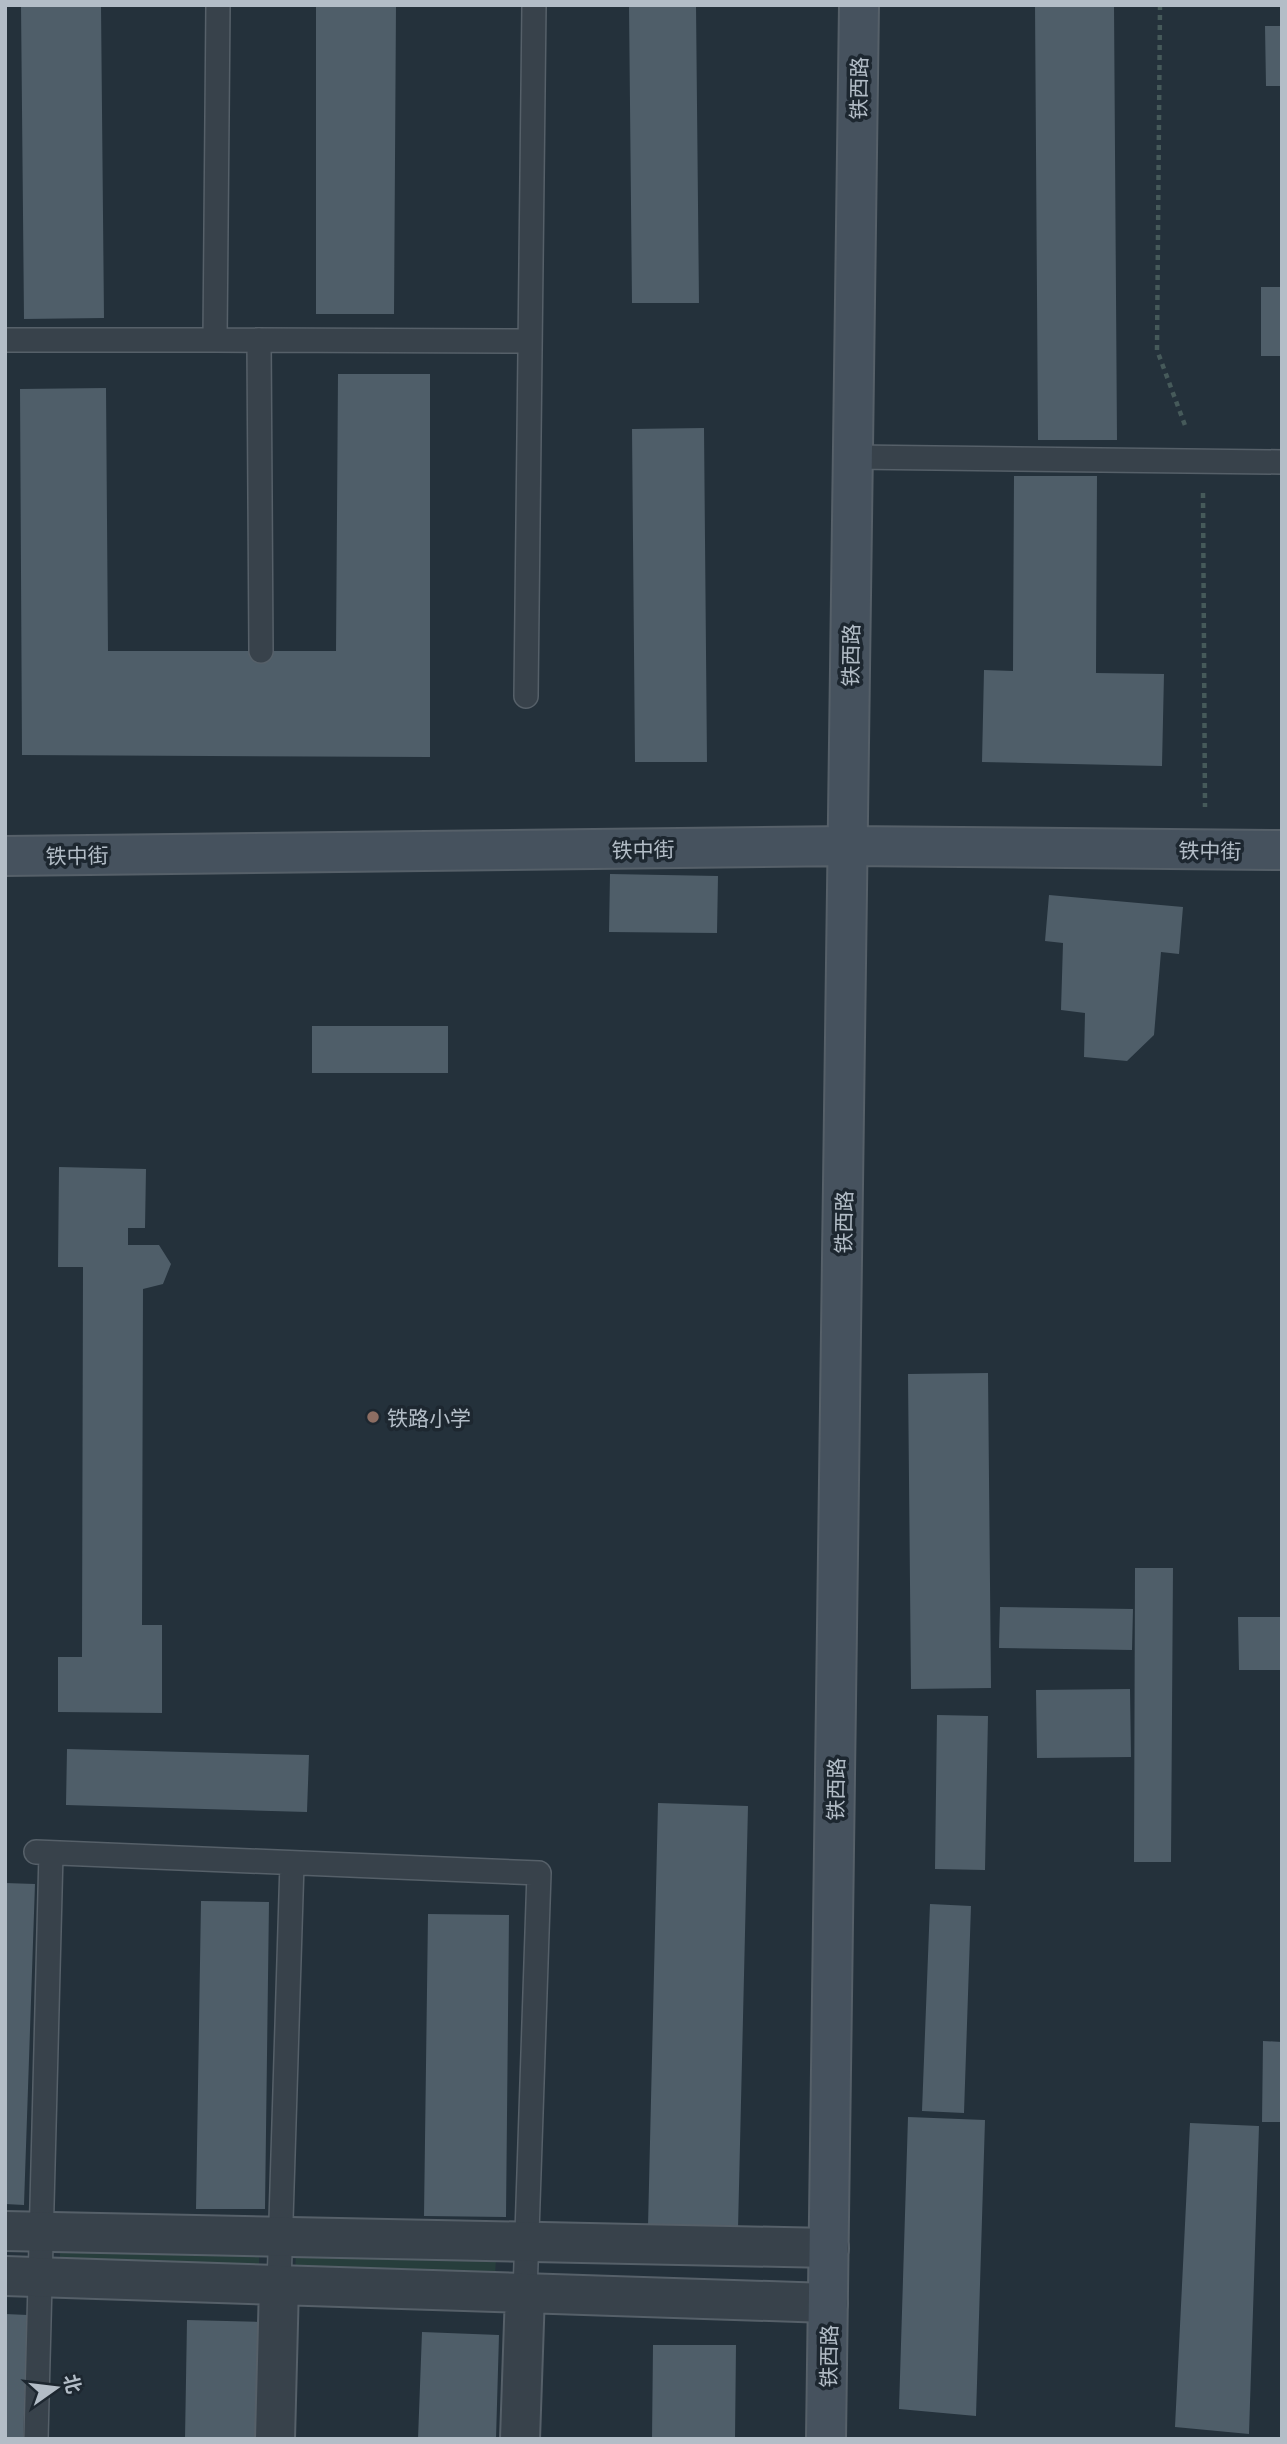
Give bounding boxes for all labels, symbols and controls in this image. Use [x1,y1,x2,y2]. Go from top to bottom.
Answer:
street label: 铁西路 [845,56,871,120]
street label: 铁西路 [837,623,863,687]
street label: 铁中街 [611,836,675,862]
street label: 铁中街 [1178,837,1242,863]
street label: 铁中街 [45,842,109,868]
street label: 铁西路 [830,1190,856,1254]
place label: 铁路小学 [387,1405,471,1430]
marker: 铁路小学 [365,1409,381,1425]
street label: 铁西路 [822,1757,848,1821]
street label: 铁西路 [815,2324,841,2388]
north arrow [21,2353,91,2423]
text: 北 [60,2372,86,2396]

